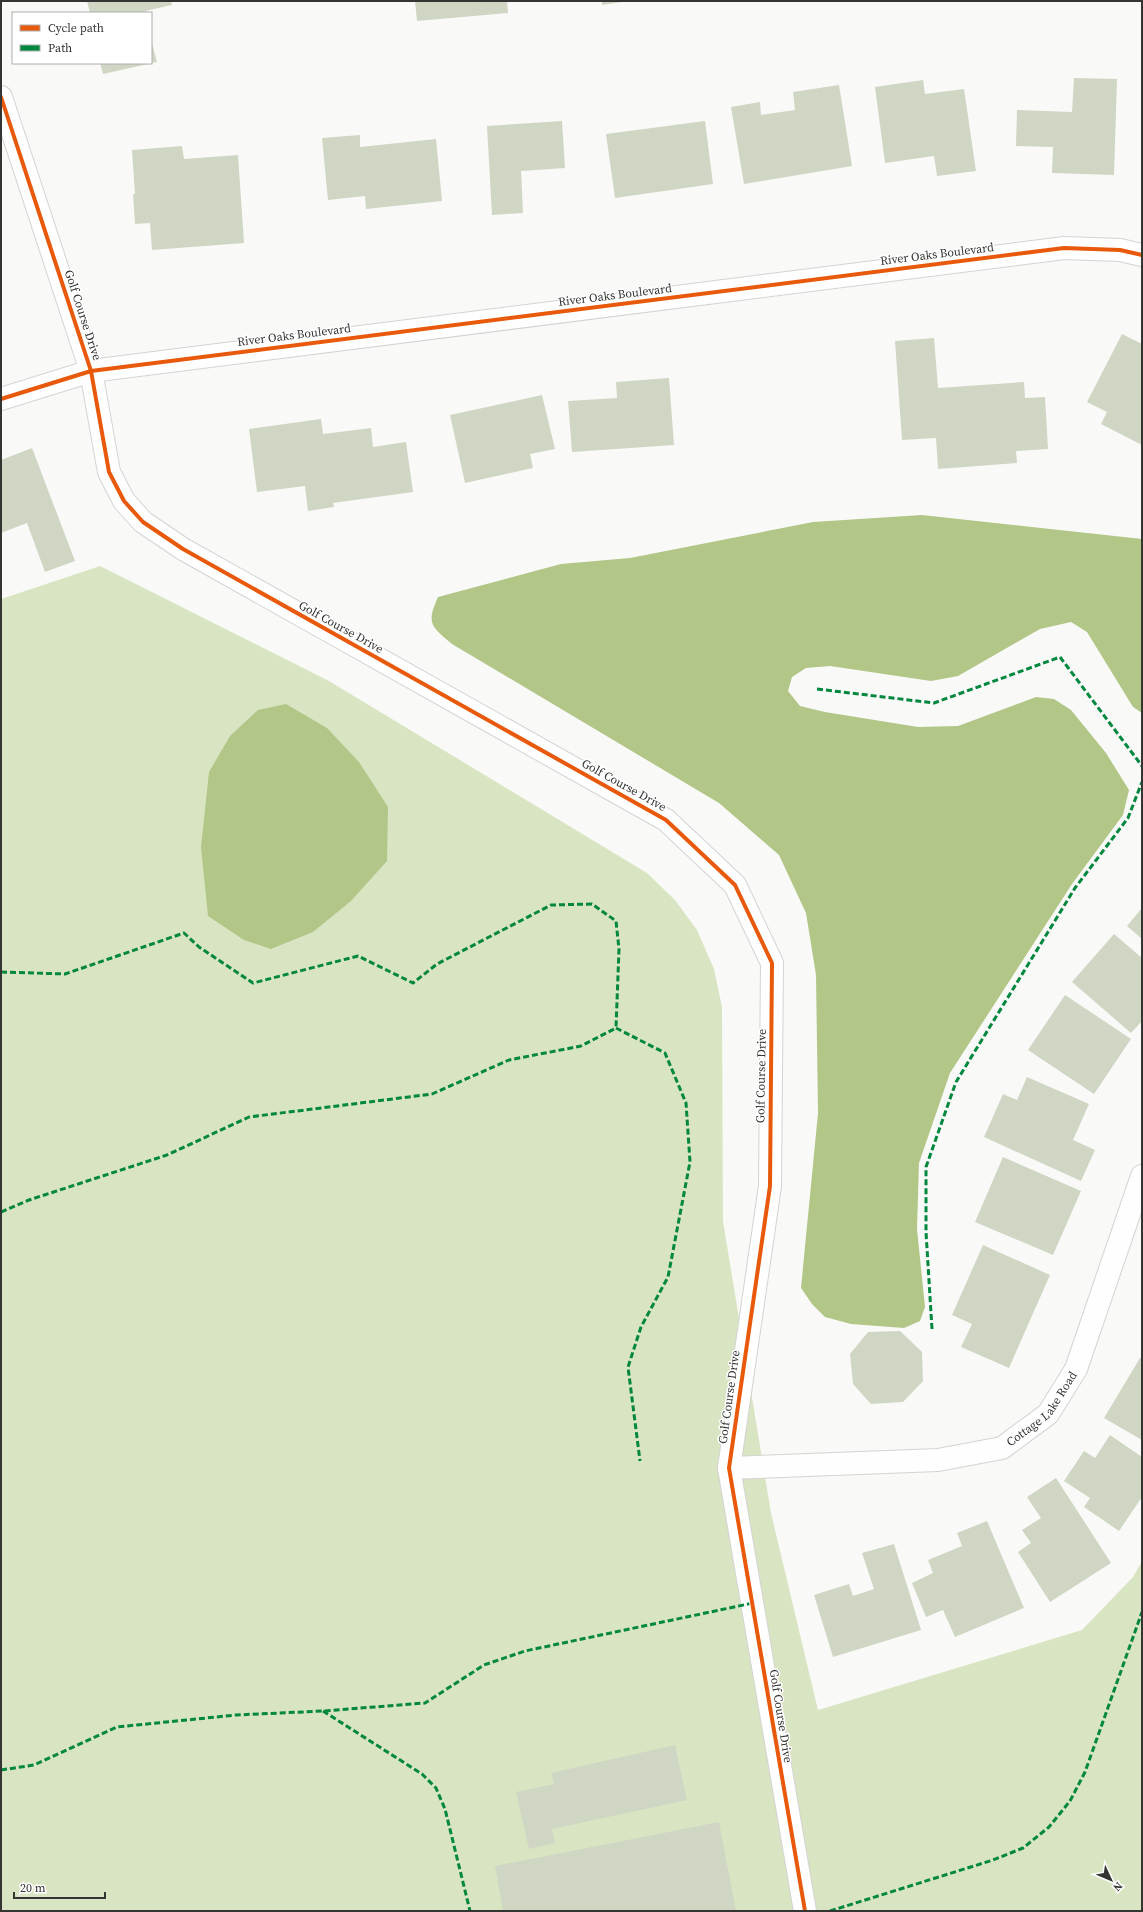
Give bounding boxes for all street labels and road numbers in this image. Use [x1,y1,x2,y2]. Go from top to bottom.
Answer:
street label: River Oaks Boulevard [879,239,995,269]
street label: Golf Course Drive [61,268,105,362]
street label: River Oaks Boulevard [557,280,673,310]
street label: River Oaks Boulevard [236,320,352,350]
street label: Golf Course Drive [296,597,386,657]
street label: Golf Course Drive [579,755,669,815]
street label: Golf Course Drive [752,1029,770,1123]
street label: Golf Course Drive [715,1349,743,1445]
street label: Cottage Lake Road [1003,1368,1081,1450]
street label: Golf Course Drive [766,1668,796,1764]

